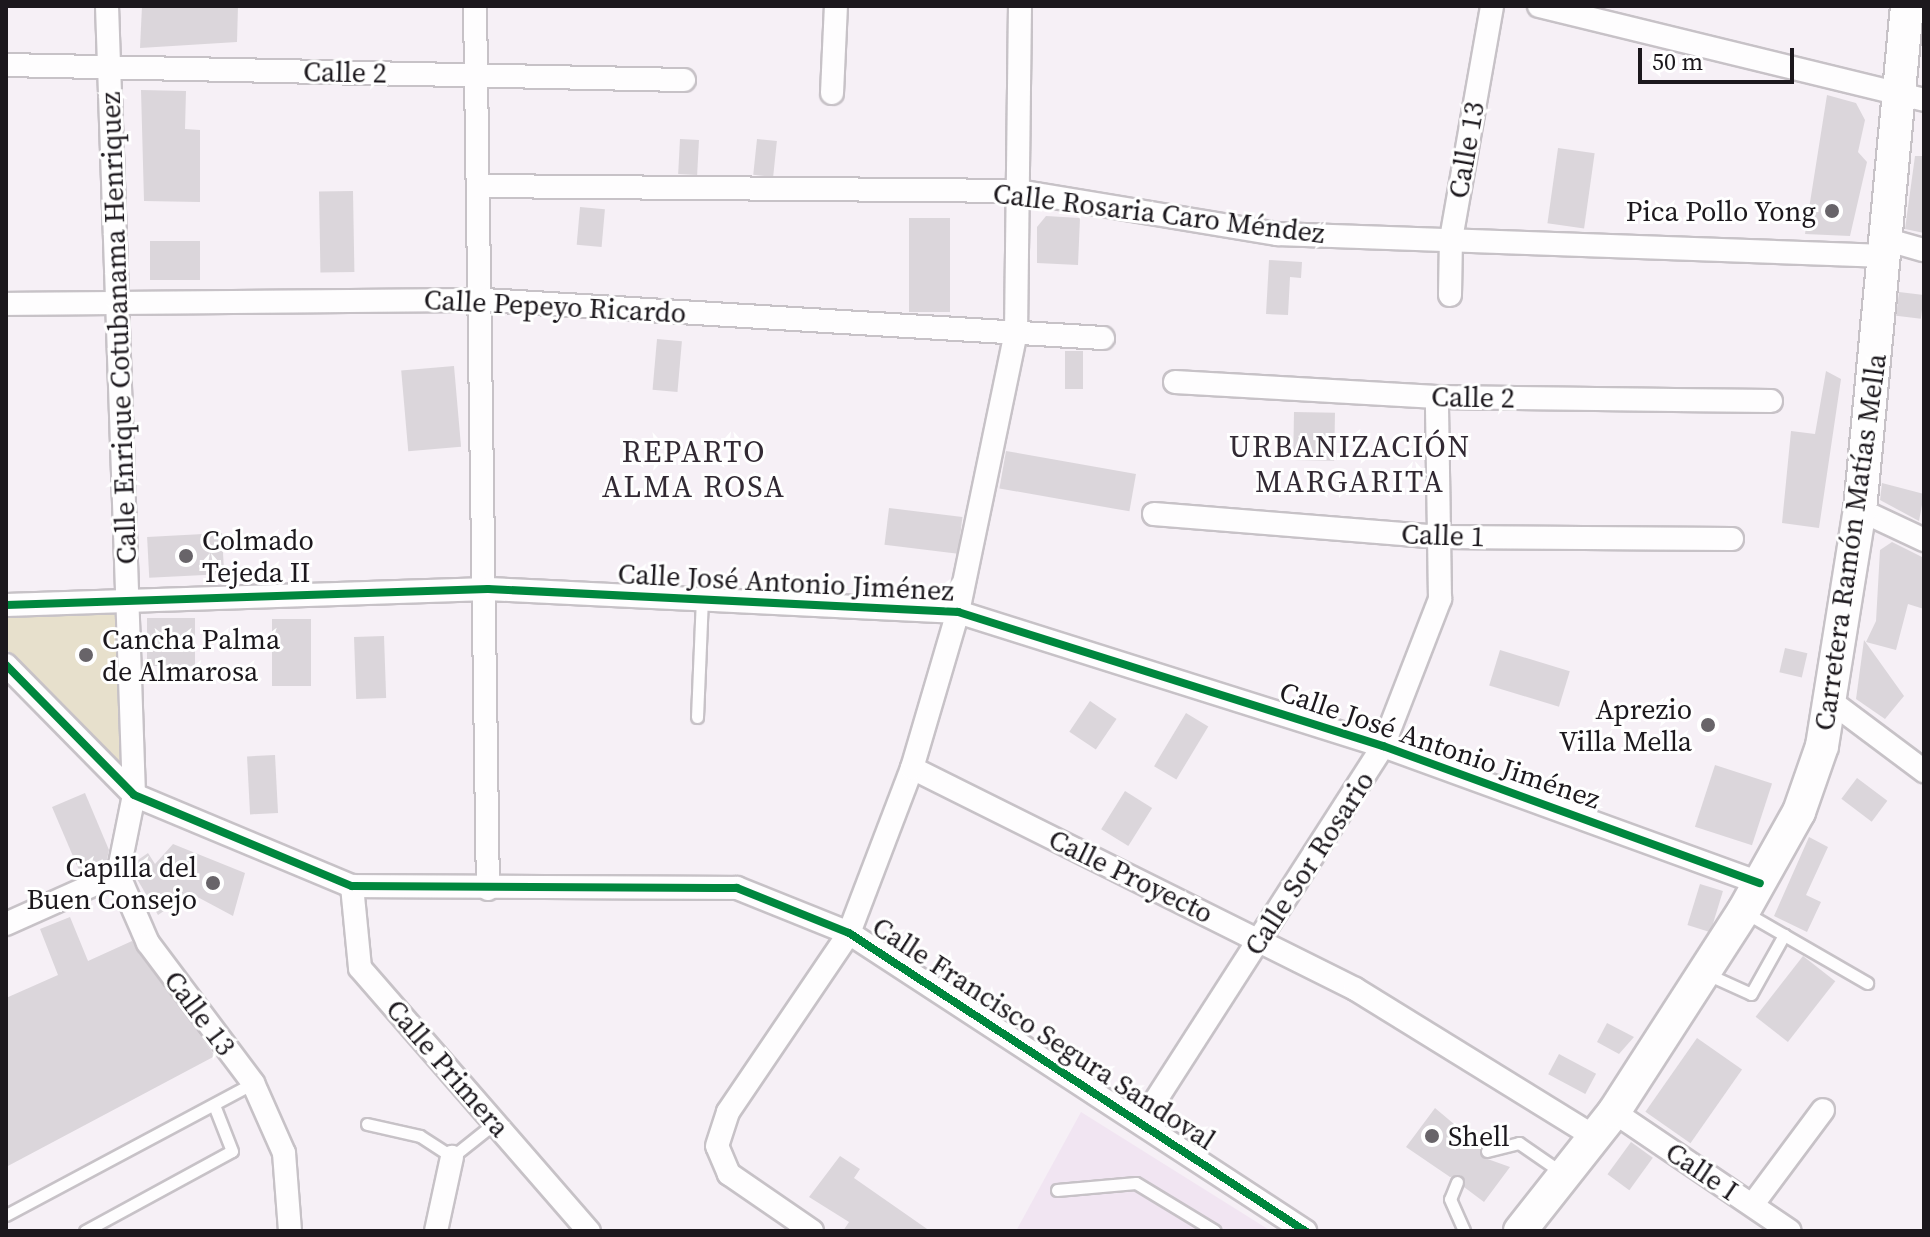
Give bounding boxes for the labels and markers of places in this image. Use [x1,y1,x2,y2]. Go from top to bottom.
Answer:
place label: Pica Pollo Yong [1625,194,1816,228]
marker: Pica Pollo Yong [1823,202,1841,220]
place label: Colmado Tejeda II [202,523,314,589]
marker: Colmado Tejeda II [177,547,195,565]
place label: Cancha Palma de Almarosa [102,622,280,688]
marker: Cancha Palma de Almarosa [77,646,95,664]
place label: Aprezio Villa Mella [1559,692,1692,758]
marker: Aprezio Villa Mella [1699,716,1717,734]
place label: Capilla del Buen Consejo [27,850,197,916]
marker: Capilla del Buen Consejo [204,874,222,892]
place label: Shell [1448,1119,1510,1153]
marker: Shell [1423,1127,1441,1145]

